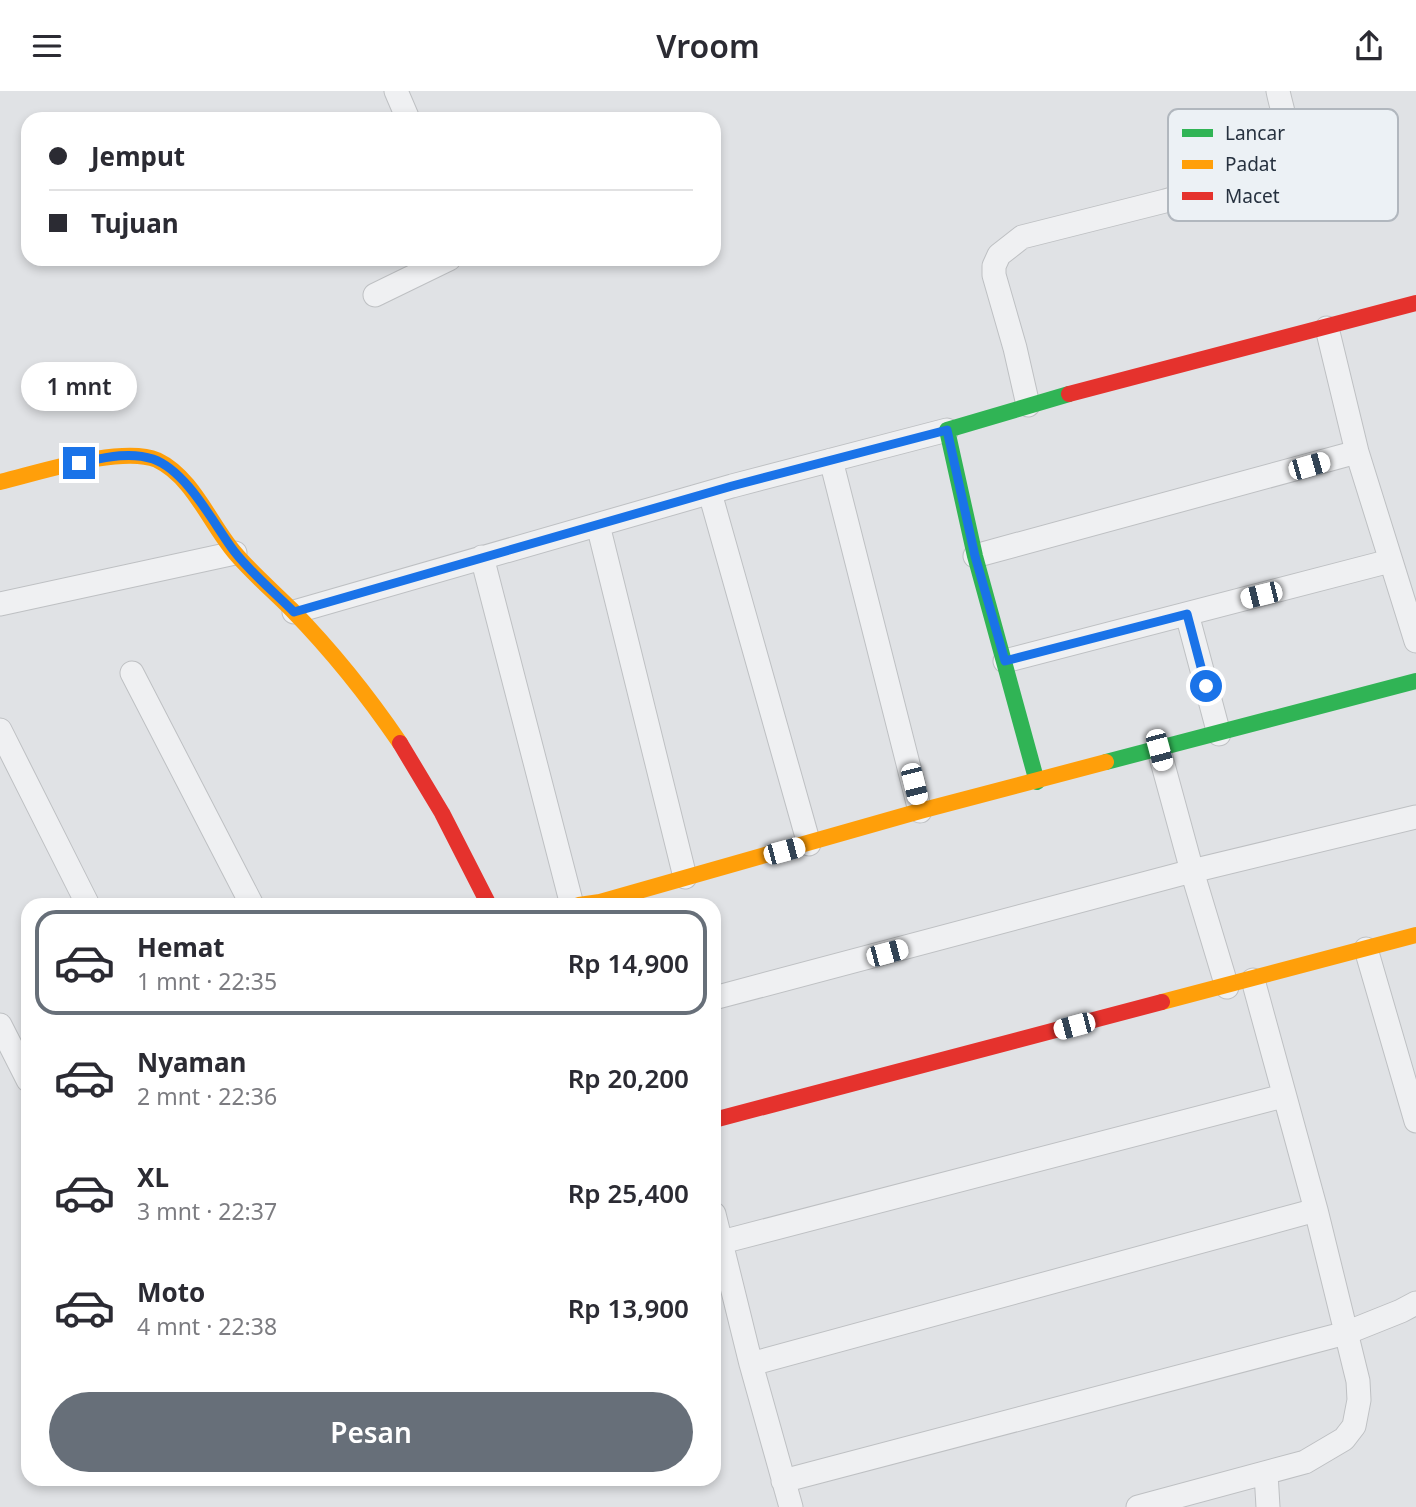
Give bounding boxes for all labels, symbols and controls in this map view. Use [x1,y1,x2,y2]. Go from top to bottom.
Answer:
text: Vroom [656,24,760,67]
icon: menu [28,27,66,65]
icon: share [1350,27,1388,65]
legend [1168,109,1398,221]
text: Lancar [1225,120,1285,146]
text: Jemput [91,138,185,174]
text: Padat [1225,151,1276,177]
text: Macet [1225,183,1280,209]
text: Tujuan [91,205,179,241]
callout: 1 mnt [21,361,137,411]
text: 1 mnt [46,370,112,402]
route end [63,447,95,479]
car [1286,450,1333,482]
car [1239,580,1284,610]
route start [1190,670,1222,702]
car [1144,727,1175,773]
car [899,761,930,807]
car [761,835,808,867]
text: Hemat [137,929,225,965]
icon: car [53,931,116,994]
car [864,937,911,969]
text: Rp 14,900 [568,945,689,981]
text: 1 mnt · 22:35 [137,965,277,997]
car [1051,1010,1098,1042]
text: Nyaman [137,1044,246,1080]
icon: car [53,1046,116,1109]
text: Rp 20,200 [568,1060,689,1096]
text: 2 mnt · 22:36 [137,1080,277,1112]
text: XL [137,1159,169,1195]
icon: car [53,1161,116,1224]
text: Rp 25,400 [568,1175,689,1211]
text: 3 mnt · 22:37 [137,1195,277,1227]
text: Moto [137,1274,205,1310]
icon: car [53,1276,116,1339]
text: Rp 13,900 [568,1290,689,1326]
text: 4 mnt · 22:38 [137,1310,277,1342]
button: Pesan [49,1392,693,1472]

